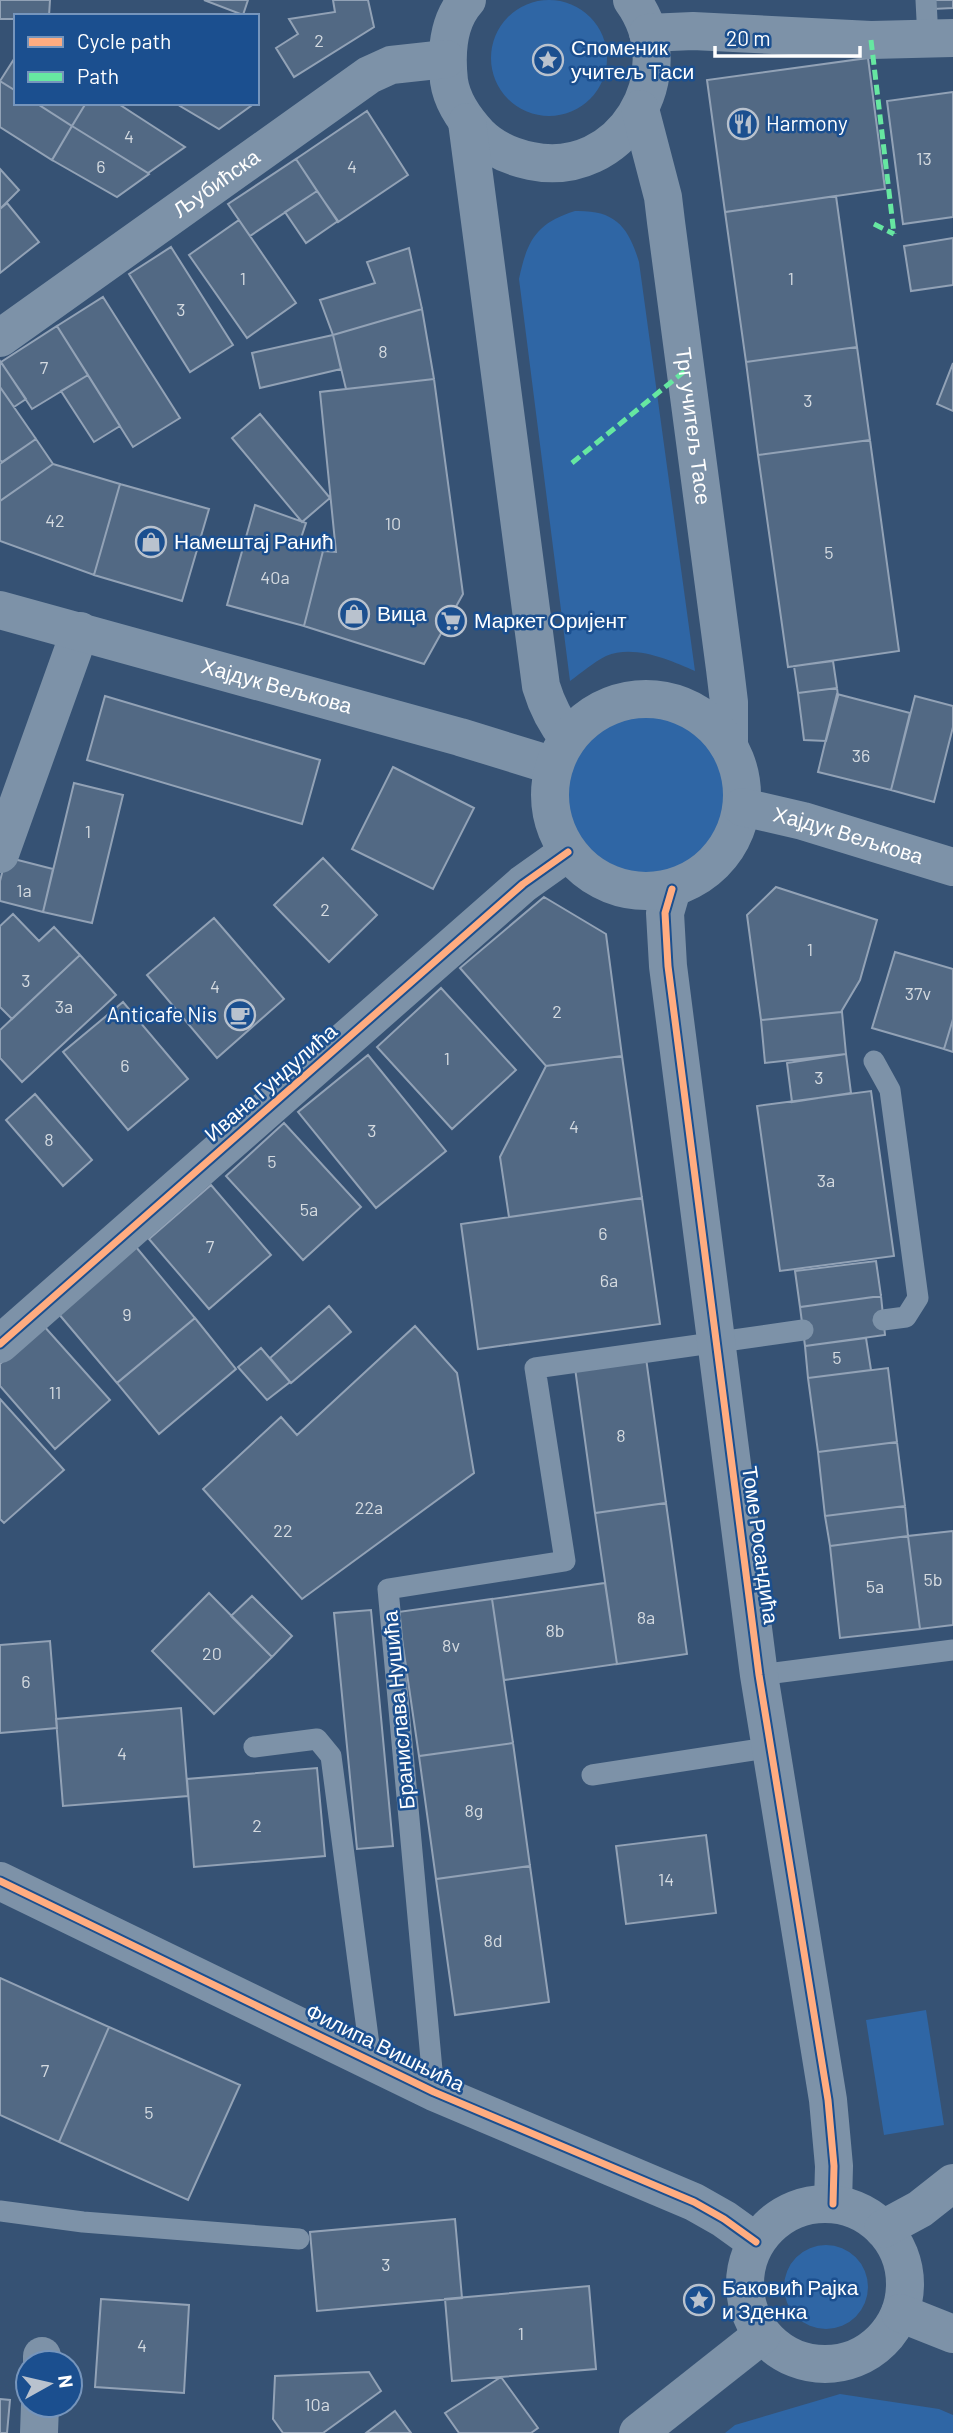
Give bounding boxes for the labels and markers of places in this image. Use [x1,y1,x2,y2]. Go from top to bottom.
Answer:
place label: Споменик учитељ Таси [571,34,694,83]
place icon: Споменик учитељ Таси [531,43,565,77]
restaurant icon: Harmony [726,107,760,141]
place label: Harmony [766,110,848,135]
shop icon: Намештај Ранић [134,525,168,559]
place label: Намештај Ранић [174,528,334,553]
shop icon: Вица [337,597,371,631]
place label: Вица [377,600,427,625]
supermarket icon: Маркет Оријент [434,604,468,638]
place label: Маркет Оријент [474,607,627,632]
cafe icon: Anticafe Nis [223,998,257,1032]
place label: Anticafe Nis [107,1001,217,1026]
place label: Баковић Рајка и Зденка [722,2274,859,2323]
place icon: Баковић Рајка и Зденка [682,2283,716,2317]

